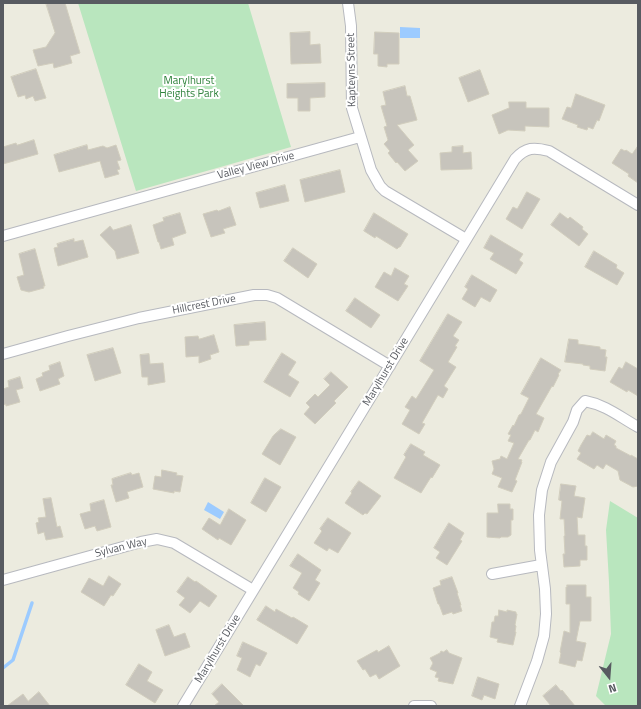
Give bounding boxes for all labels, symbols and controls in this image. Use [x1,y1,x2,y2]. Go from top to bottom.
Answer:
street label: Kapteyns Street [345,33,359,107]
park label: Marylhurst Heights Park [159,74,219,100]
street label: Valley View Drive [216,149,296,183]
street label: Hillcrest Drive [171,292,237,318]
street label: Marylhurst Drive [360,335,412,409]
street label: Sylvan Way [94,535,148,561]
street label: Marylhurst Drive [192,612,244,686]
north arrow [589,657,629,697]
text: N [607,680,618,697]

